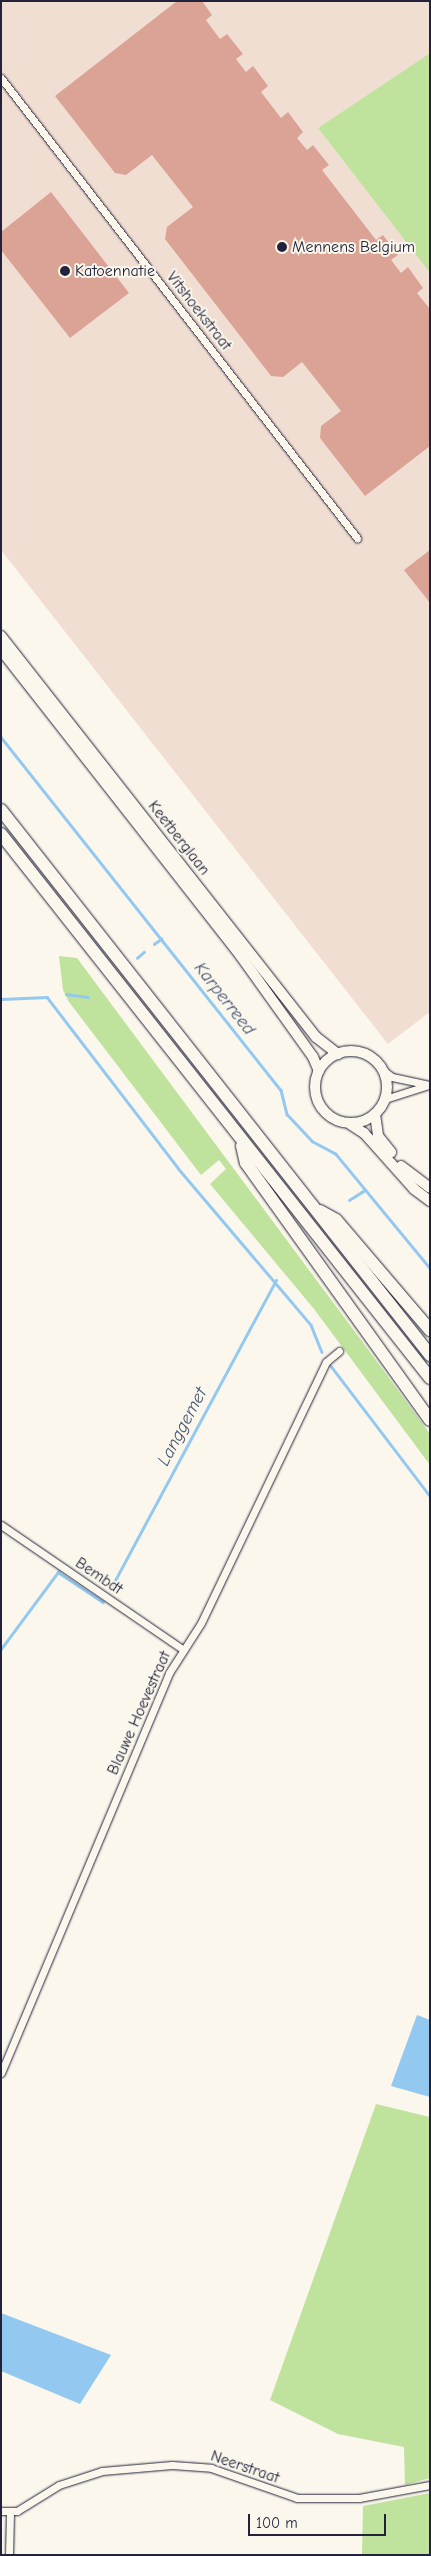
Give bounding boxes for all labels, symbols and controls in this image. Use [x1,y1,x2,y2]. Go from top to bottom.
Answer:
place label: Mennens Belgium [292,237,415,257]
marker: Mennens Belgium [276,241,288,253]
place label: Katoennatie [75,261,155,281]
marker: Katoennatie [59,265,71,277]
street label: Vitshoekstraat [162,268,236,354]
street label: Keetberglaan [144,797,214,879]
water label: Karperreed [189,958,259,1040]
water label: Langgemet [153,1384,213,1470]
street label: Bembdt [72,1553,126,1599]
street label: Blauwe Hoevestraat [103,1648,175,1778]
street label: Neerstraat [208,2446,282,2488]
scale bar [251,2504,388,2536]
text: 100 m [256,2514,298,2532]

